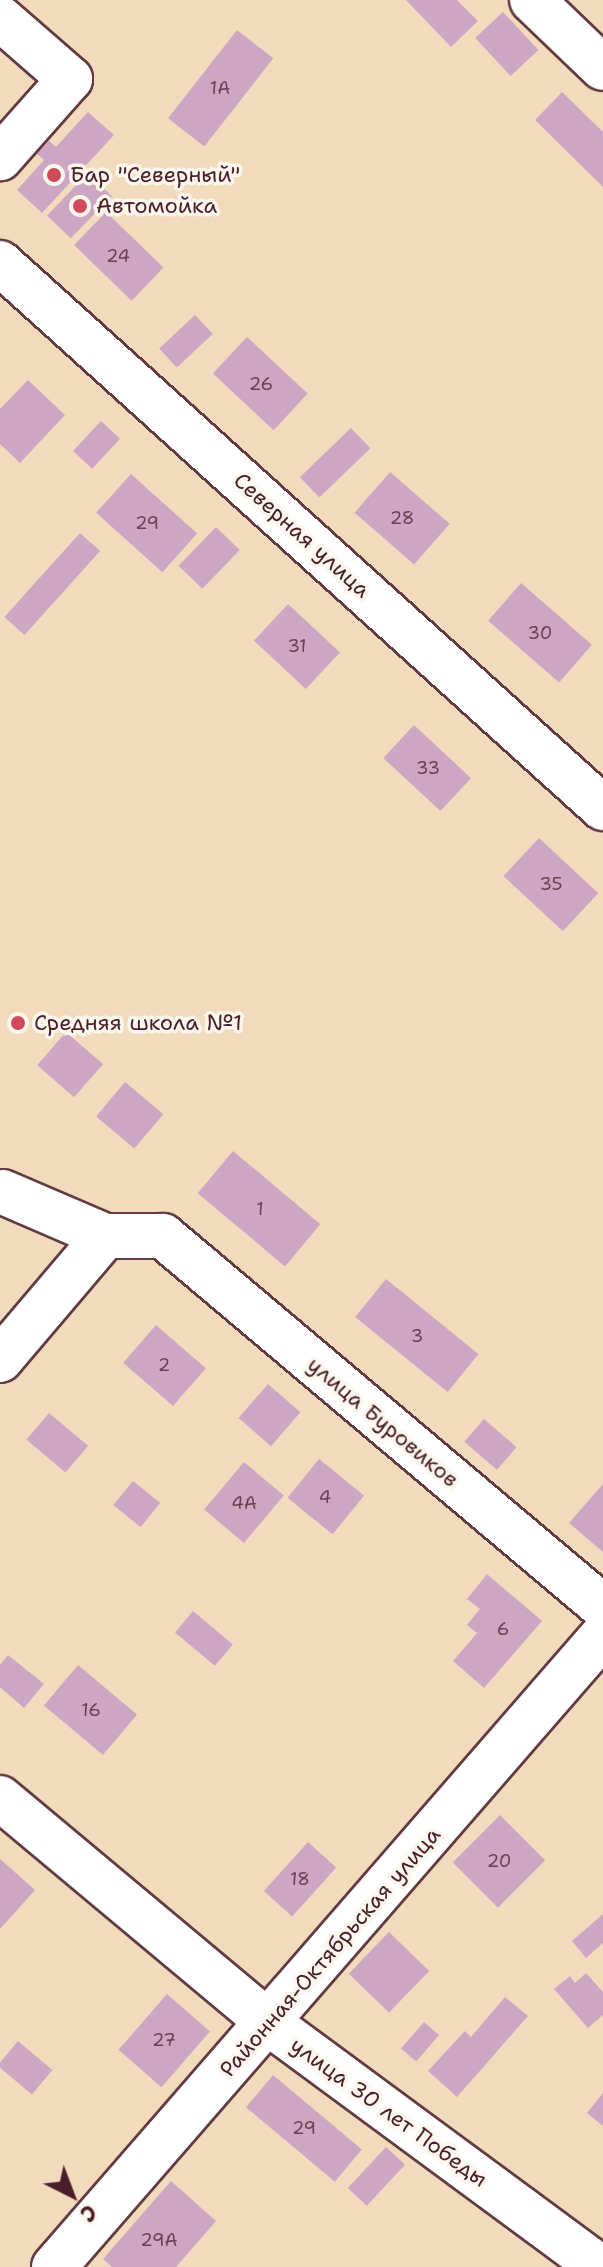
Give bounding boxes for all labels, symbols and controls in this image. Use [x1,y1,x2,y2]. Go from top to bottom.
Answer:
house number: 1А [210,77,230,99]
place label: Бар "Северный" [70,162,240,188]
marker: Бар "Северный" [45,166,63,184]
place label: Автомойка [96,193,217,219]
marker: Автомойка [71,197,89,215]
house number: 24 [106,245,130,267]
house number: 26 [249,373,273,395]
street label: Северная улица [228,467,376,603]
house number: 28 [390,507,414,529]
house number: 29 [135,512,159,534]
house number: 30 [528,622,552,644]
house number: 31 [287,635,307,657]
house number: 33 [416,757,440,779]
house number: 35 [539,873,563,895]
place label: Средняя школа №1 [34,1010,242,1036]
marker: Средняя школа №1 [9,1014,27,1032]
house number: 1 [256,1198,264,1220]
house number: 3 [411,1325,423,1347]
street label: улица Буровиков [302,1351,464,1493]
house number: 2 [158,1354,170,1376]
house number: 4 [319,1486,331,1508]
house number: 4А [231,1492,257,1514]
house number: 6 [497,1618,509,1640]
house number: 16 [81,1699,101,1721]
street label: Районная-Октябрьская улица [214,1822,446,2082]
house number: 20 [487,1850,511,1872]
house number: 18 [290,1868,310,1890]
house number: 27 [152,2029,176,2051]
street label: улица 30 лет Победы [285,2032,493,2192]
house number: 29 [292,2117,316,2139]
north arrow [32,2155,112,2235]
text: С [74,2198,103,2228]
house number: 29А [140,2229,178,2251]

